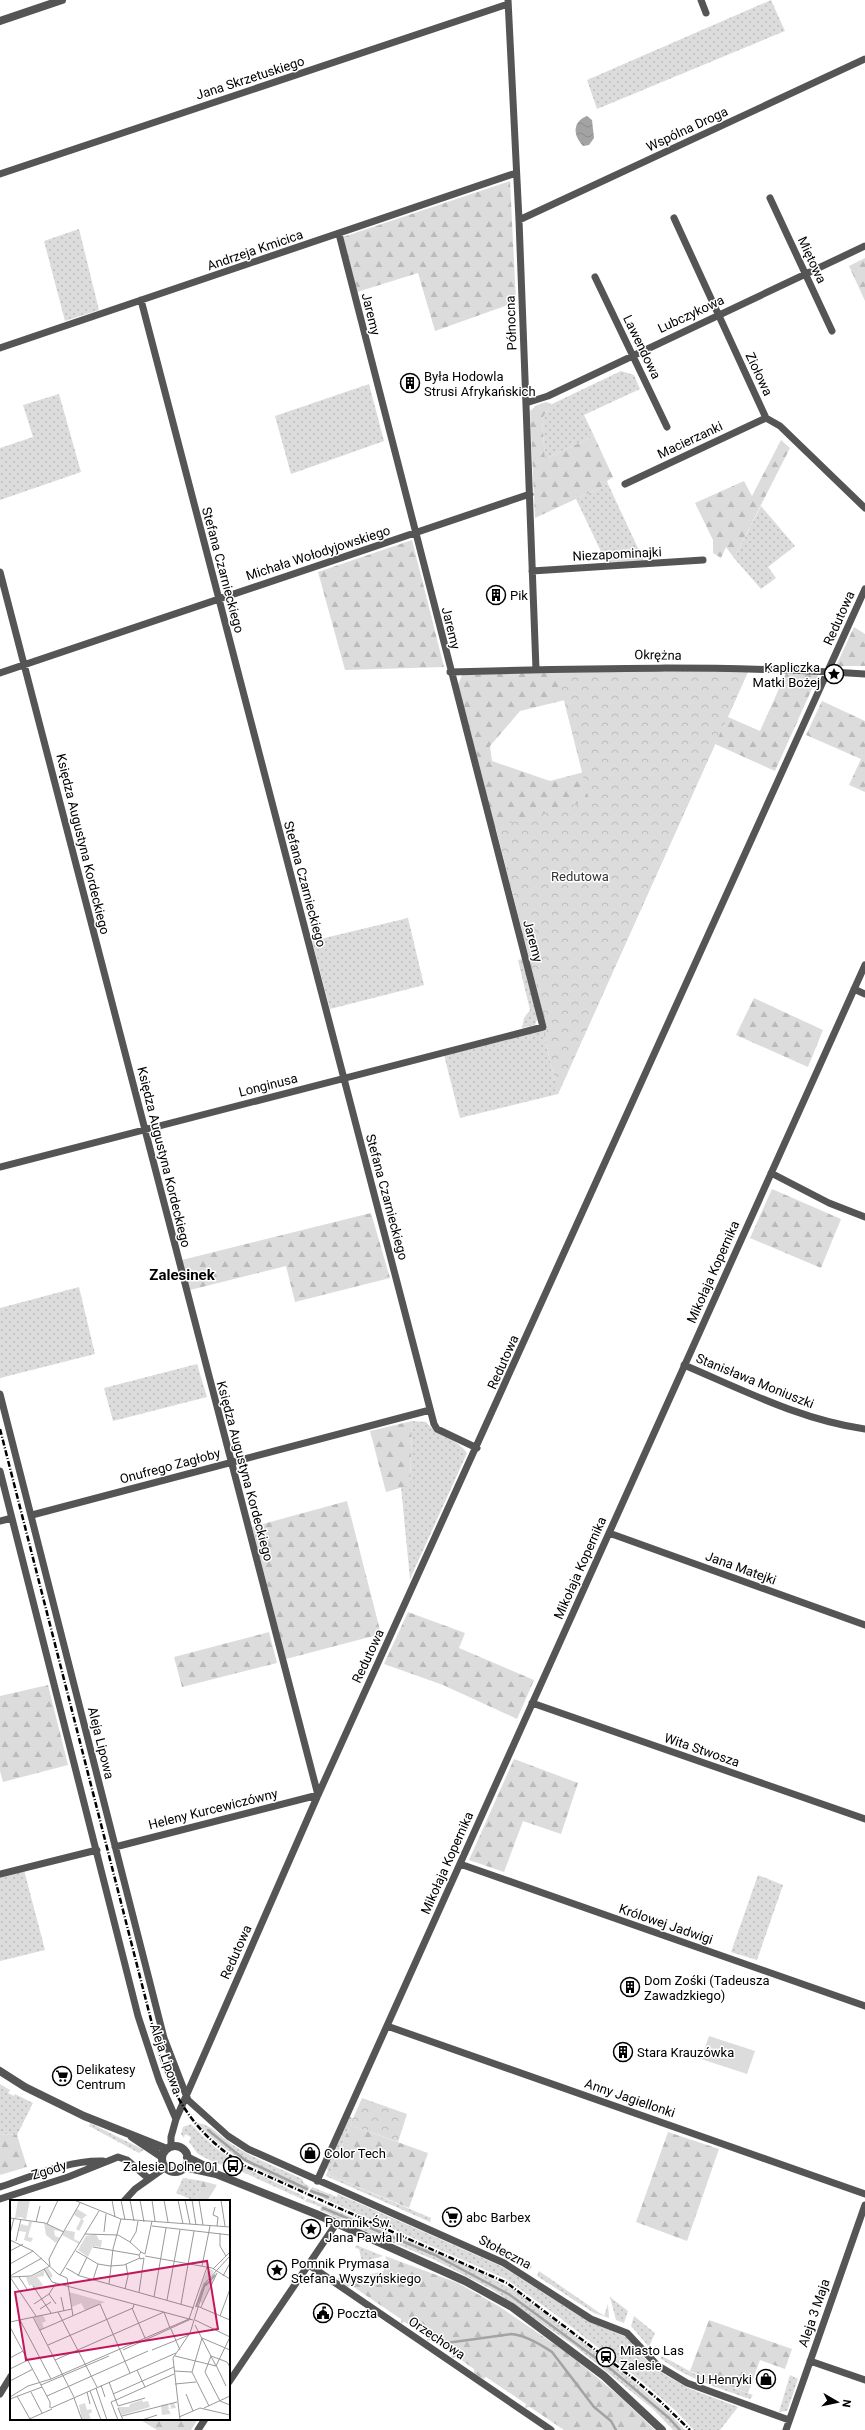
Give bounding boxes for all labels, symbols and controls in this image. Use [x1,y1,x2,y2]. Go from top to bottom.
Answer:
street label: Jana Skrzetuskiego [194,53,306,103]
street label: Wspólna Droga [644,104,730,154]
street label: Andrzeja Kmicica [205,227,305,273]
street label: Miętowa [795,234,829,286]
street label: Jaremy [359,291,383,337]
street label: Lubczykowa [655,292,727,336]
street label: Północna [503,295,519,351]
street label: Lawendowa [620,312,664,382]
street label: Ziołowa [742,350,776,398]
place label: Była Hodowla Strusi Afrykańskich [424,369,536,399]
building icon: Była Hodowla Strusi Afrykańskich [399,372,421,394]
street label: Macierzanki [655,418,725,462]
street label: Stefana Czarnieckiego [199,505,247,635]
street label: Michała Wołodyjowskiego [244,523,392,583]
street label: Niezapominajki [572,544,662,564]
building icon: Pik [485,584,507,606]
place label: Pik [510,588,528,603]
street label: Redutowa [820,589,858,647]
street label: Jaremy [439,605,463,651]
street label: Okrężna [634,647,682,663]
place label: Kapliczka Matki Bożej [753,660,820,690]
place icon: Kapliczka Matki Bożej [823,663,845,685]
street label: Księdza Augustyna Kordeckiego [53,752,113,936]
street label: Stefana Czarnieckiego [281,819,329,949]
park label: Redutowa [551,869,609,884]
street label: Jaremy [520,918,546,964]
street label: Księdza Augustyna Kordeckiego [134,1065,194,1249]
street label: Longinusa [237,1070,299,1100]
street label: Stefana Czarnieckiego [363,1132,411,1262]
street label: Mikołaja Kopernika [684,1218,742,1326]
district label: Zalesinek [149,1266,216,1284]
street label: Redutowa [484,1333,522,1391]
street label: Stanisława Moniuszki [694,1350,816,1412]
street label: Księdza Augustyna Kordeckiego [214,1379,276,1563]
street label: Onufrego Zagłoby [118,1445,222,1487]
street label: Mikołaja Kopernika [551,1514,609,1622]
street label: Jana Matejki [704,1548,778,1588]
street label: Redutowa [349,1627,387,1685]
street label: Aleja Lipowa [85,1705,117,1781]
street label: Wita Stwosza [662,1730,742,1770]
street label: Heleny Kurcewiczówny [147,1786,279,1832]
street label: Mikołaja Kopernika [418,1809,476,1917]
street label: Królowej Jadwigi [617,1901,715,1947]
street label: Redutowa [217,1923,255,1981]
place label: Dom Zośki (Tadeusza Zawadzkiego) [644,1973,770,2003]
building icon: Dom Zośki (Tadeusza Zawadzkiego) [619,1976,641,1998]
street label: Aleja Lipowa [147,2022,185,2096]
building icon: Stara Krauzówka [612,2041,634,2063]
place label: Stara Krauzówka [637,2045,734,2060]
place label: Delikatesy Centrum [76,2062,135,2092]
supermarket icon: Delikatesy Centrum [51,2065,73,2087]
street label: Anny Jagiellonki [583,2076,677,2120]
shop icon: Color Tech [299,2142,321,2164]
place label: Color Tech [324,2146,386,2161]
bus stop icon: Zalesie Dolne 01 [222,2155,244,2177]
street label: Zgody [30,2157,68,2183]
place label: Zalesie Dolne 01 [123,2159,219,2174]
inset map [10,2200,230,2420]
supermarket icon: abc Barbex [441,2206,463,2228]
place label: abc Barbex [466,2210,531,2225]
place label: Pomnik Św. Jana Pawła II [325,2215,403,2245]
place icon: Pomnik Św. Jana Pawła II [300,2218,322,2240]
street label: Stołeczna [476,2232,534,2272]
place label: Pomnik Prymasa Stefana Wyszyńskiego [291,2256,421,2286]
place icon: Pomnik Prymasa Stefana Wyszyńskiego [266,2259,288,2281]
street label: Aleja 3 Maja [795,2277,833,2349]
public building icon: Poczta [312,2302,334,2324]
place label: Poczta [337,2306,377,2321]
street label: Orzechowa [406,2314,468,2362]
place label: Miasto Las Zalesie [620,2343,684,2373]
station icon: Miasto Las Zalesie [595,2346,617,2368]
shop icon: U Henryki [755,2368,777,2390]
place label: U Henryki [697,2372,752,2387]
north arrow [817,2382,857,2422]
text: N [839,2399,853,2409]

